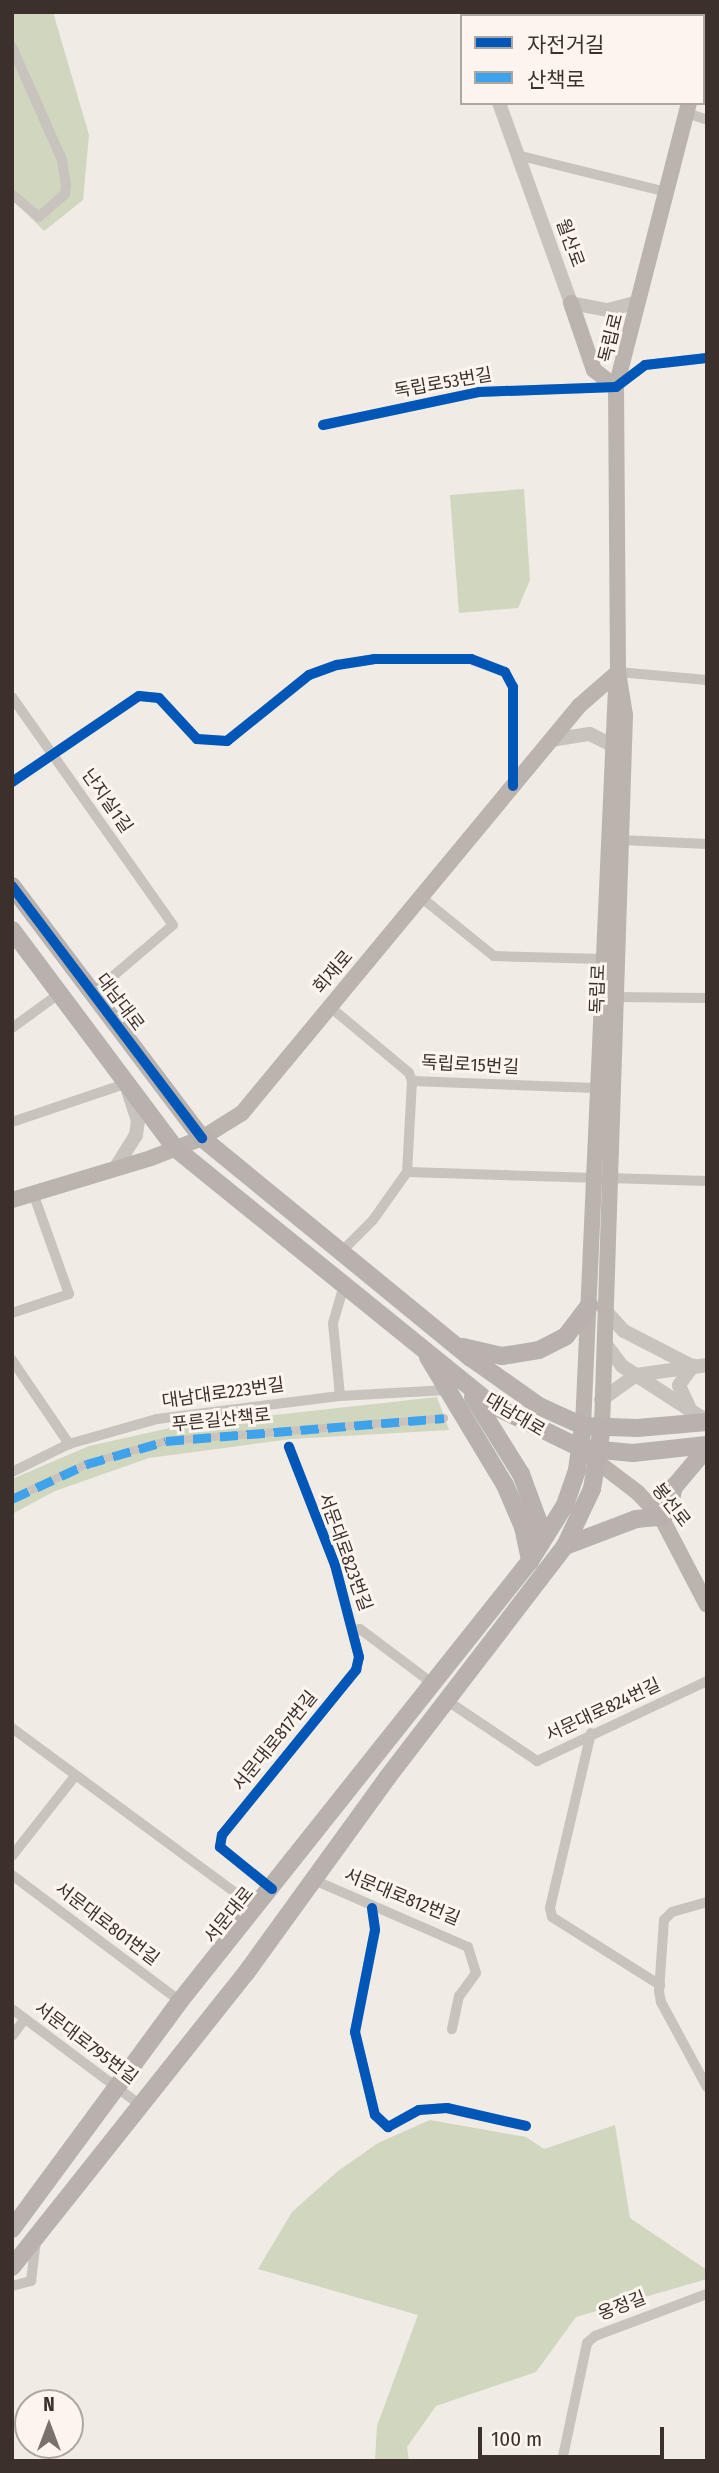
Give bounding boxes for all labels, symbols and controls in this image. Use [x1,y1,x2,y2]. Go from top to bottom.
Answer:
legend [460,14,705,105]
text: 자전거길 [527,32,604,58]
text: 산책로 [527,67,585,93]
street label: 월산로 [551,216,589,270]
street label: 독립로 [595,311,627,365]
street label: 독립로53번길 [392,364,494,402]
street label: 난지실1길 [77,765,137,837]
street label: 회재로 [309,946,357,998]
street label: 독립로 [586,964,610,1014]
street label: 대남대로 [91,969,149,1035]
street label: 독립로15번길 [420,1052,520,1078]
street label: 대남대로223번길 [160,1374,286,1412]
street label: 대남대로 [481,1389,549,1441]
street label: 푸른길산책로 [170,1404,272,1436]
street label: 봉선로 [647,1479,695,1531]
street label: 서문대로823번길 [314,1490,376,1614]
street label: 서문대로824번길 [542,1674,664,1746]
street label: 서문대로817번길 [228,1687,322,1795]
street label: 서문대로812번길 [341,1864,463,1930]
street label: 서문대로801번길 [51,1878,163,1970]
street label: 서문대로 [200,1882,258,1948]
street label: 서문대로795번길 [30,1997,142,2089]
street label: 옹정길 [595,2287,649,2325]
north arrow [14,2389,84,2459]
text: N [43,2393,55,2416]
scale bar [481,2414,666,2458]
text: 100 m [491,2426,542,2452]

